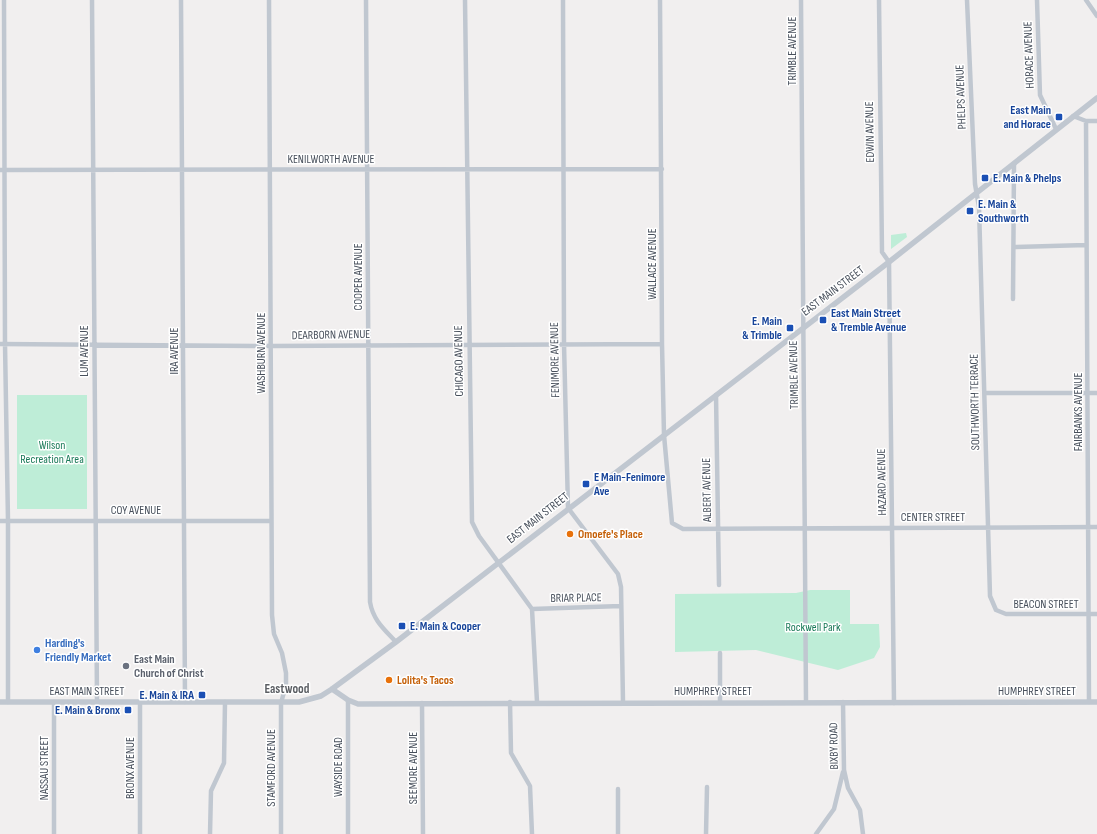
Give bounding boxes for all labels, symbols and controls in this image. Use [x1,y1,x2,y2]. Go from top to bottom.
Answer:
street label: TRIMBLE AVENUE [785,17,800,85]
street label: HORACE AVENUE [1020,21,1038,89]
street label: PHELPS AVENUE [952,64,970,130]
street label: EDWIN AVENUE [862,101,878,163]
place label: East Main and Horace [1003,103,1051,132]
marker: East Main and Horace [1054,112,1064,122]
street label: KENILWORTH AVENUE [288,152,375,167]
place label: E. Main & Phelps [993,171,1062,186]
marker: E. Main & Phelps [980,173,990,183]
place label: E. Main & Southworth [978,197,1029,226]
marker: E. Main & Southworth [965,206,975,216]
street label: WALLACE AVENUE [645,228,660,300]
street label: COOPER AVENUE [351,243,366,311]
street label: EAST MAIN STREET [799,262,867,319]
place label: East Main Street & Tremble Avenue [831,306,906,335]
street label: WASHBURN AVENUE [254,313,269,393]
place label: E. Main & Trimble [742,314,782,343]
marker: East Main Street & Tremble Avenue [818,315,828,325]
street label: FENIMORE AVENUE [547,322,563,398]
marker: E. Main & Trimble [785,323,795,333]
street label: LUM AVENUE [77,325,92,377]
street label: CHICAGO AVENUE [451,325,467,397]
street label: IRA AVENUE [167,327,182,375]
street label: DEARBORN AVENUE [292,327,370,343]
street label: TRIMBLE AVENUE [786,340,802,410]
street label: SOUTHWORTH TERRACE [967,354,983,450]
street label: FAIRBANKS AVENUE [1071,373,1086,451]
park label: Wilson Recreation Area [20,438,84,467]
street label: HAZARD AVENUE [874,448,890,516]
street label: ALBERT AVENUE [699,458,715,523]
place label: E Main-Fenimore Ave [593,470,666,499]
marker: E Main-Fenimore Ave [581,479,591,489]
street label: EAST MAIN STREET [504,489,572,547]
street label: COY AVENUE [111,503,161,518]
street label: CENTER STREET [901,510,965,525]
place label: Omoefe's Place [578,527,643,542]
marker: Omoefe's Place [565,529,575,539]
street label: BRIAR PLACE [550,590,602,606]
street label: BEACON STREET [1013,597,1079,612]
place label: E. Main & Cooper [410,619,481,634]
park label: Rockwell Park [785,620,841,635]
marker: E. Main & Cooper [397,621,407,631]
place label: Harding's Friendly Market [45,636,111,665]
marker: Harding's Friendly Market [32,645,42,655]
place label: East Main Church of Christ [134,652,204,681]
marker: East Main Church of Christ [121,661,131,671]
place label: Lolita's Tacos [397,673,454,688]
marker: Lolita's Tacos [384,675,394,685]
district label: Eastwood [265,681,310,697]
street label: EAST MAIN STREET [50,684,125,699]
street label: HUMPHREY STREET [674,684,752,699]
street label: HUMPHREY STREET [998,684,1076,699]
place label: E. Main & IRA [139,688,194,703]
marker: E. Main & IRA [197,690,207,700]
place label: E. Main & Bronx [55,703,120,718]
marker: E. Main & Bronx [123,705,133,715]
street label: BIXBY ROAD [826,722,842,770]
street label: STAMFORD AVENUE [264,729,279,807]
street label: SEEMORE AVENUE [406,732,421,804]
street label: NASSAU STREET [37,736,52,800]
street label: BRONX AVENUE [123,737,138,799]
street label: WAYSIDE ROAD [331,737,346,797]

